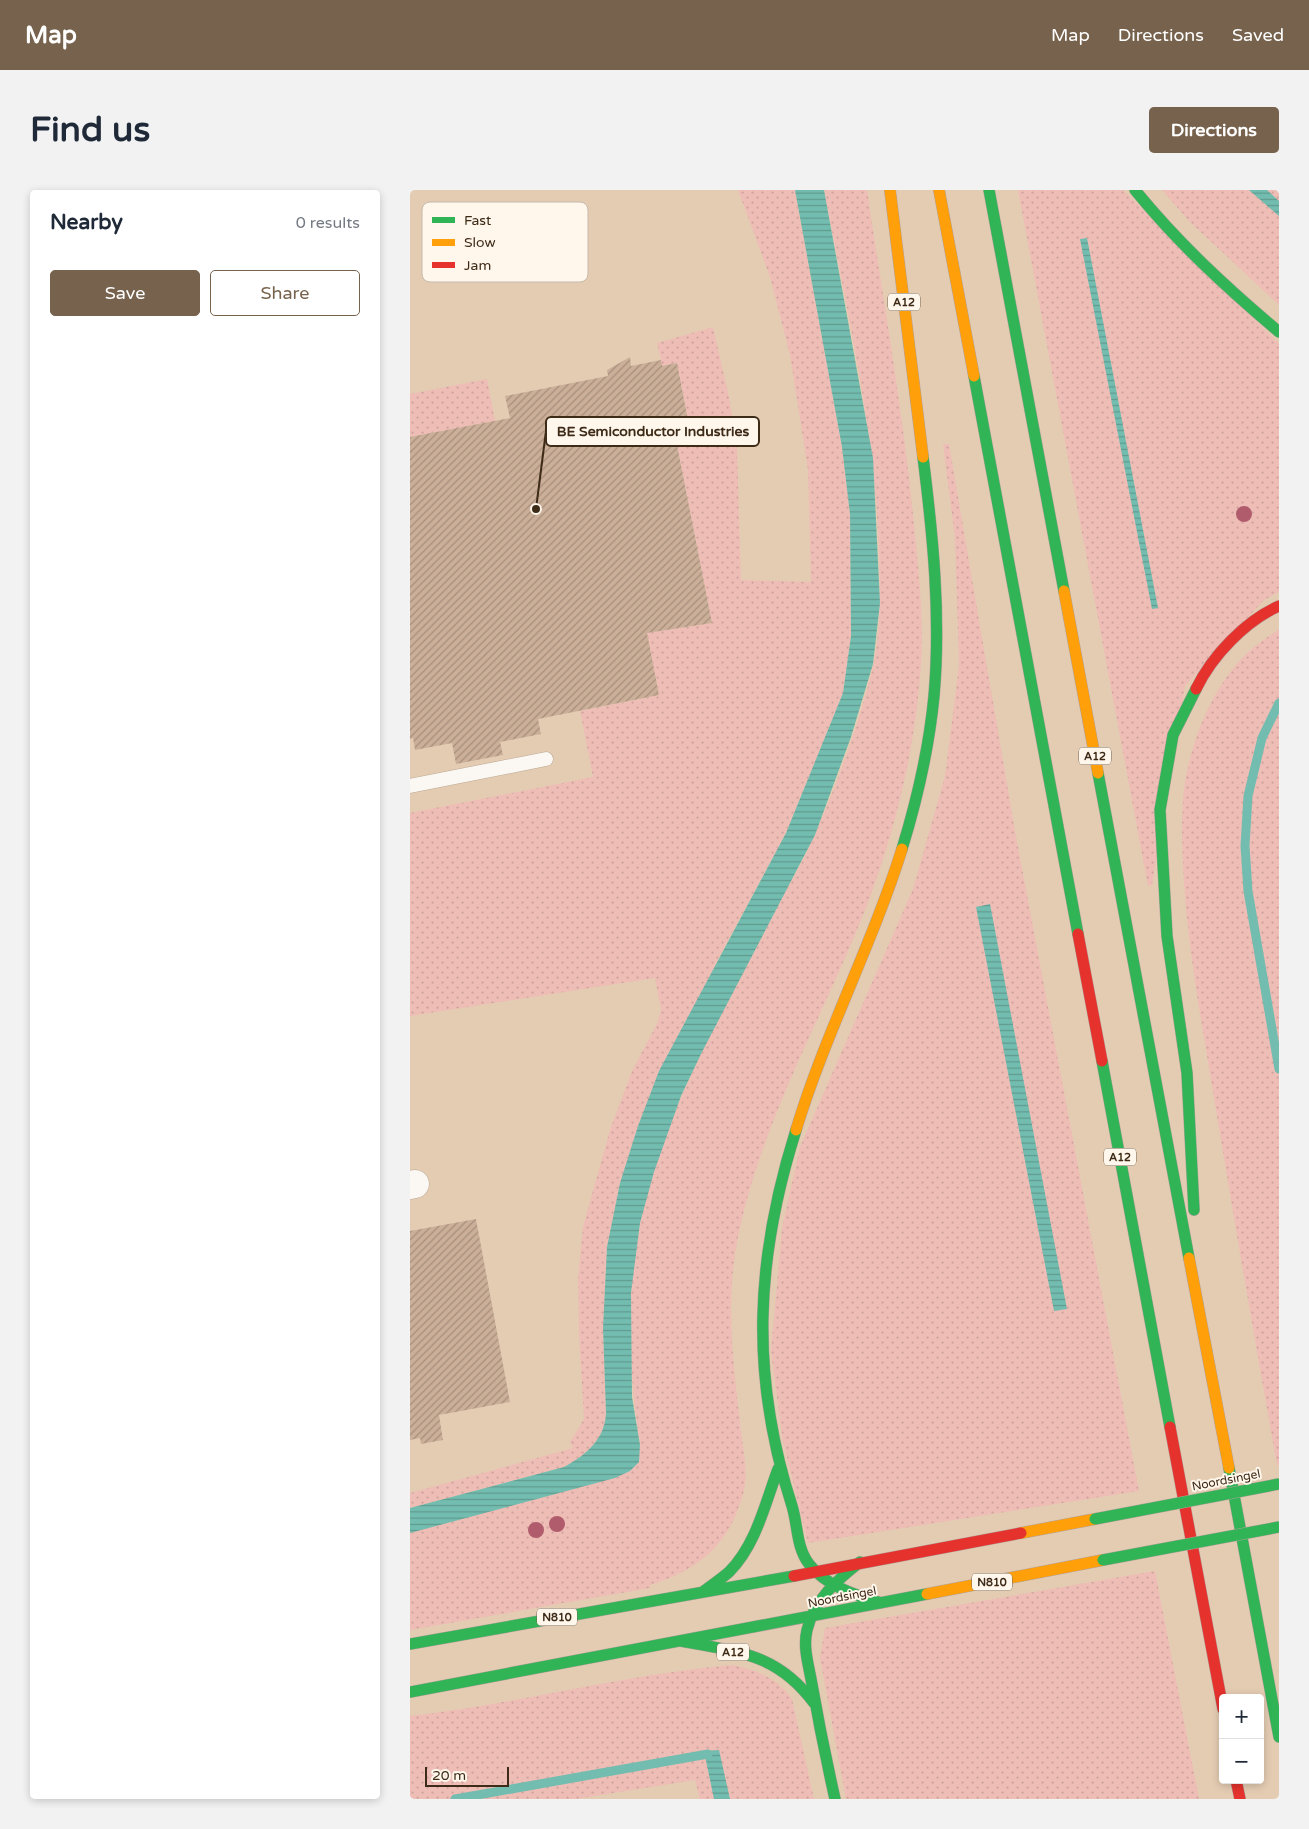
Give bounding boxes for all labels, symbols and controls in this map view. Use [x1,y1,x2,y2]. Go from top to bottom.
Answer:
text: Map [25,21,77,50]
text: Map [1051,24,1090,46]
text: Directions [1118,24,1204,46]
text: Saved [1232,24,1284,46]
button: Directions [1149,107,1279,153]
text: Find us [30,109,150,151]
legend [422,202,588,282]
text: Nearby [50,210,123,235]
text: Fast [464,212,492,229]
text: 0 results [296,213,360,233]
text: Slow [464,234,496,251]
text: Jam [464,257,491,274]
button: Save [50,270,200,316]
button: Share [210,270,360,316]
road number: A12 [888,294,920,310]
callout: BE Semiconductor Industries [546,417,759,446]
text: BE Semiconductor Industries [557,423,749,440]
road number: A12 [1079,748,1111,764]
road number: A12 [1104,1149,1136,1166]
street label: Noordsingel [1191,1467,1261,1493]
road number: N810 [972,1574,1012,1590]
street label: Noordsingel [807,1584,877,1610]
road number: N810 [537,1608,577,1625]
road number: A12 [717,1644,749,1660]
map controls [1219,1694,1264,1784]
button: + [1219,1694,1264,1739]
button: − [1219,1739,1264,1784]
scale bar [425,1764,509,1787]
text: 20 m [432,1767,466,1784]

